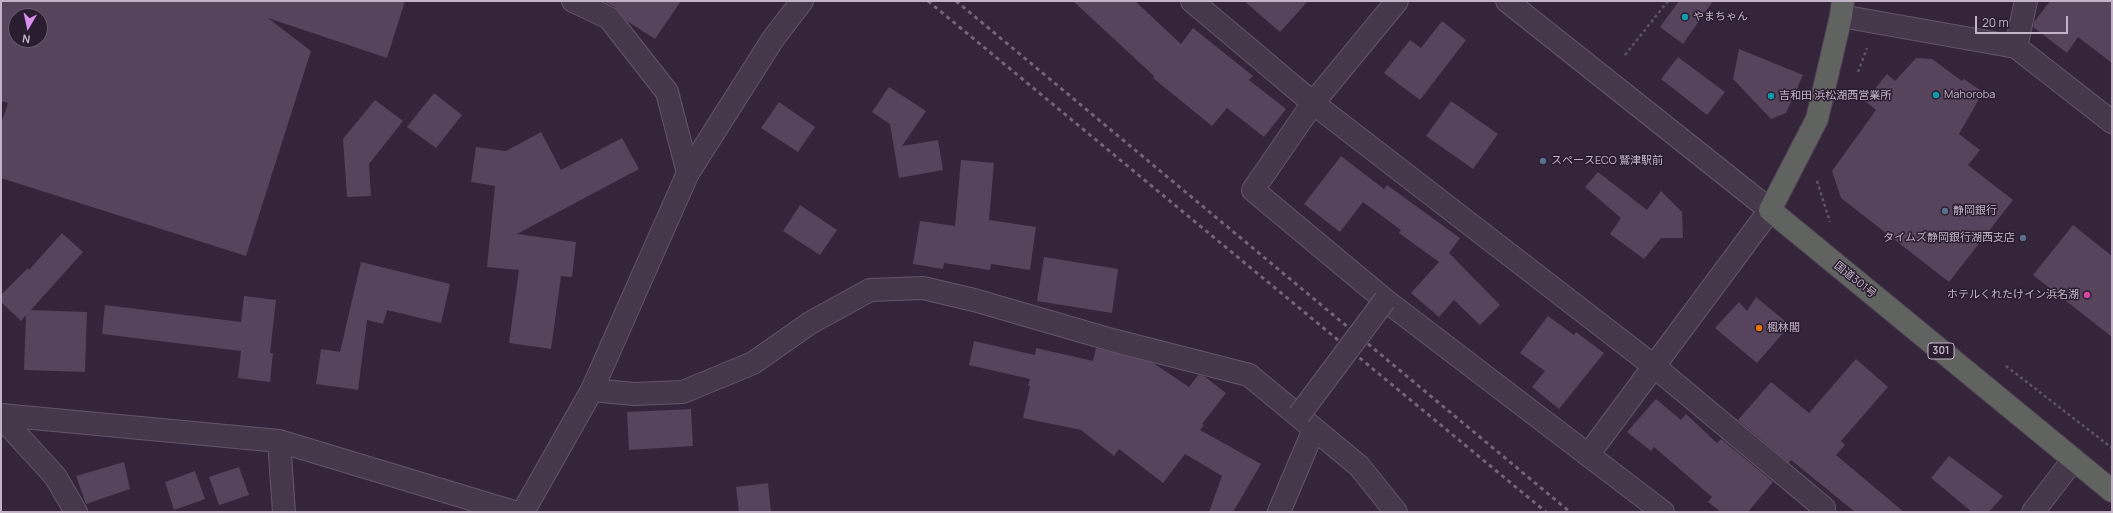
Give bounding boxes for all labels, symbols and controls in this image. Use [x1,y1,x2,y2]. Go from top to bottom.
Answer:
north arrow [8,8,48,48]
scale bar [1977,8,2070,34]
place label: やまちゃん [1693,10,1748,24]
marker: やまちゃん [1680,12,1690,22]
text: 20 m [1982,14,2009,31]
text: N [21,31,31,47]
place label: Mahoroba [1944,88,1995,102]
place label: 吉和田 浜松湖西営業所 [1779,89,1891,103]
marker: Mahoroba [1931,90,1941,100]
marker: 吉和田 浜松湖西営業所 [1766,91,1776,101]
place label: スペースECO 鷲津駅前 [1551,154,1663,168]
marker: スペースECO 鷲津駅前 [1538,156,1548,166]
place label: 静岡銀行 [1953,204,1997,218]
marker: 静岡銀行 [1940,206,1950,216]
place label: タイムズ静岡銀行湖西支店 [1883,231,2015,245]
marker: タイムズ静岡銀行湖西支店 [2018,233,2028,243]
street label: 国道301号 [1831,259,1879,301]
place label: ホテルくれたけイン浜名湖 [1947,288,2079,302]
marker: ホテルくれたけイン浜名湖 [2082,290,2092,300]
place label: 楓林閣 [1767,321,1800,335]
marker: 楓林閣 [1754,323,1764,333]
road number: 301 [1928,343,1954,359]

